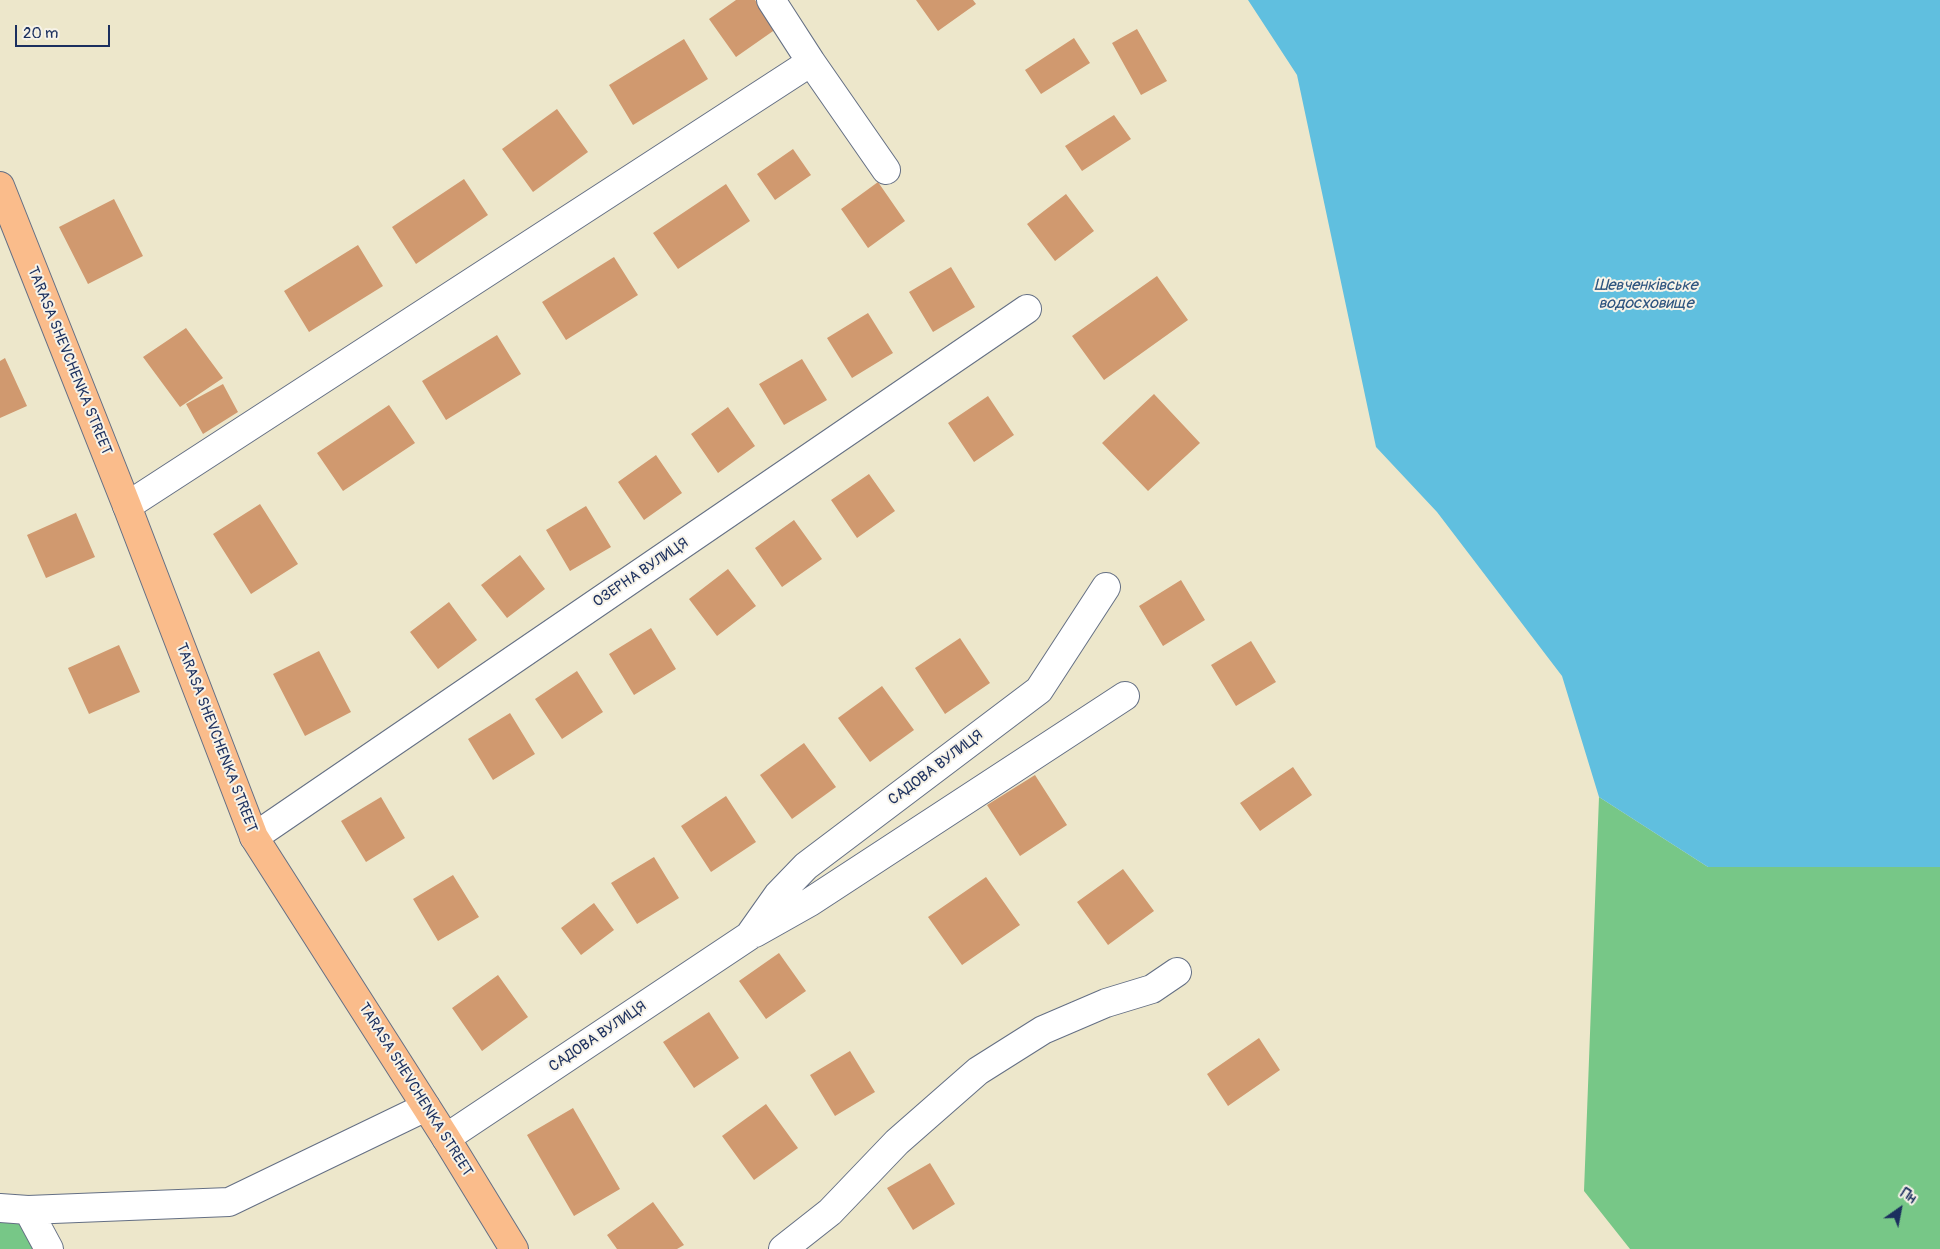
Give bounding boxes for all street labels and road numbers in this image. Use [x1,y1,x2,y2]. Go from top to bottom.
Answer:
street label: TARASA SHEVCHENKA STREET [23,264,115,458]
street label: ОЗЕРНА ВУЛИЦЯ [590,534,692,612]
street label: TARASA SHEVCHENKA STREET [171,641,261,835]
street label: САДОВА ВУЛИЦЯ [885,727,987,809]
street label: САДОВА ВУЛИЦЯ [546,998,650,1076]
street label: TARASA SHEVCHENKA STREET [354,1000,476,1180]

